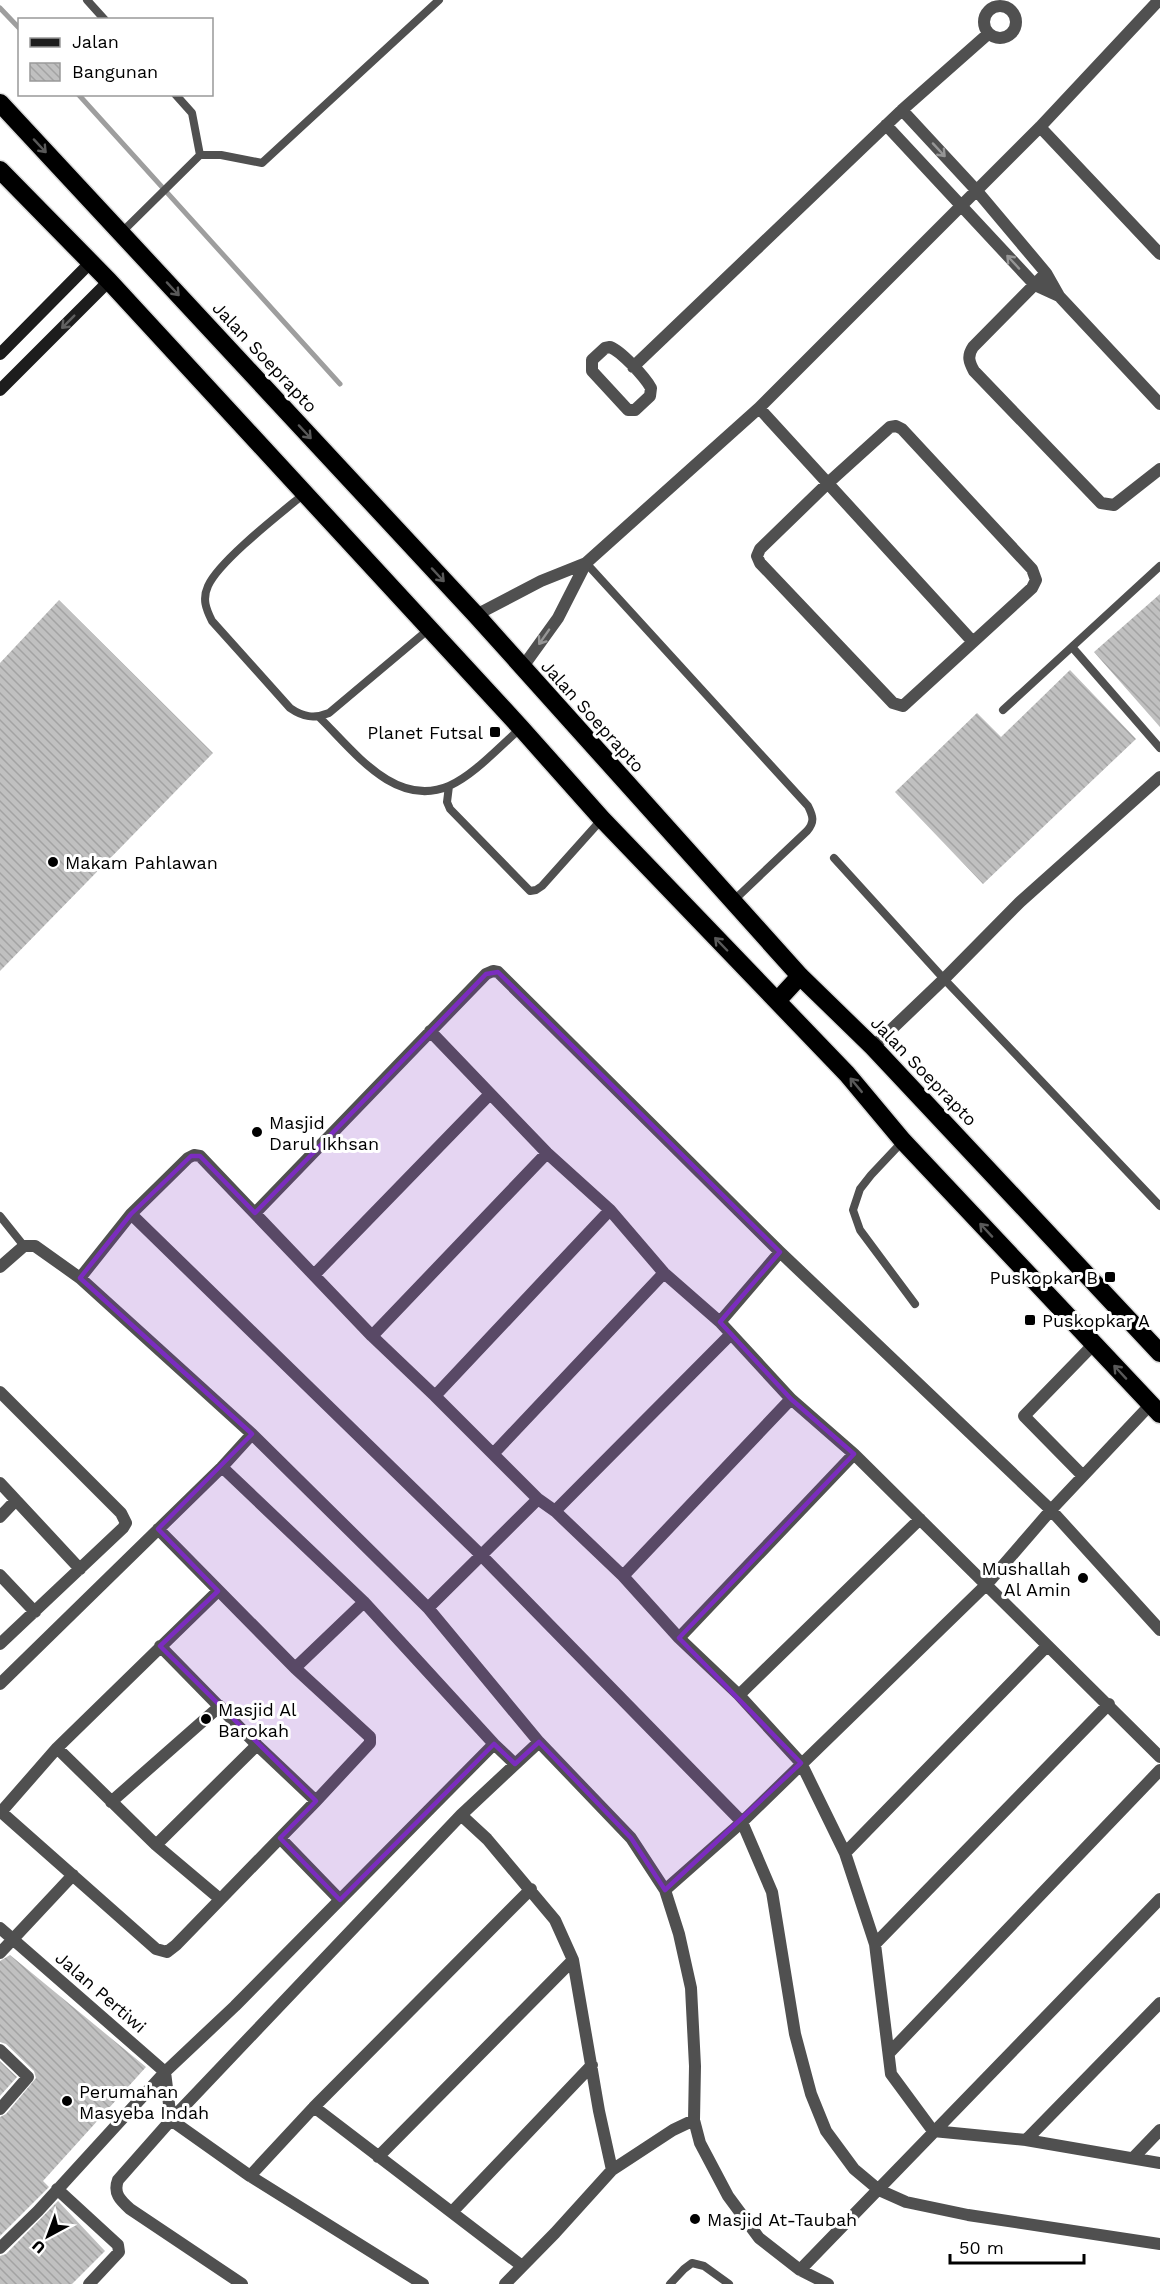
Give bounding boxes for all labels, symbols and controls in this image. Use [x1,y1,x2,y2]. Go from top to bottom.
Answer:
legend [18,18,213,96]
text: Jalan [72,31,119,52]
text: Bangunan [72,61,158,82]
one-way arrow [33,139,47,154]
one-way arrow [932,142,946,157]
one-way arrow [1006,254,1021,269]
one-way arrow [165,281,179,296]
street label: Jalan Soeprapto [208,297,322,417]
one-way arrow [60,315,75,330]
one-way arrow [298,424,312,439]
one-way arrow [431,567,445,582]
one-way arrow [538,628,550,645]
street label: Jalan Soeprapto [537,656,649,776]
place label: Planet Futsal [367,722,483,743]
marker: Planet Futsal [488,725,502,739]
place label: Makam Pahlawan [65,852,218,873]
marker: Makam Pahlawan [46,855,60,869]
one-way arrow [714,936,729,951]
street label: Jalan Soeprapto [867,1012,981,1130]
one-way arrow [849,1077,862,1093]
place label: Masjid Darul Ikhsan [269,1112,379,1154]
marker: Masjid Darul Ikhsan [250,1125,264,1139]
one-way arrow [979,1222,993,1237]
place label: Puskopkar B [989,1267,1098,1288]
marker: Puskopkar B [1103,1270,1117,1284]
place label: Puskopkar A [1042,1310,1150,1331]
marker: Puskopkar A [1023,1313,1037,1327]
one-way arrow [1113,1364,1127,1379]
place label: Mushallah Al Amin [982,1558,1071,1600]
marker: Mushallah Al Amin [1076,1571,1090,1585]
place label: Masjid Al Barokah [218,1699,297,1741]
marker: Masjid Al Barokah [199,1712,213,1726]
street label: Jalan Pertiwi [51,1947,151,2037]
place label: Perumahan Masyeba Indah [79,2081,209,2123]
marker: Perumahan Masyeba Indah [60,2094,74,2108]
north arrow [18,2206,78,2266]
place label: Masjid At-Taubah [707,2209,857,2230]
marker: Masjid At-Taubah [688,2212,702,2226]
scale bar [950,2227,1084,2265]
text: U [28,2236,49,2258]
text: 50 m [959,2237,1004,2258]

